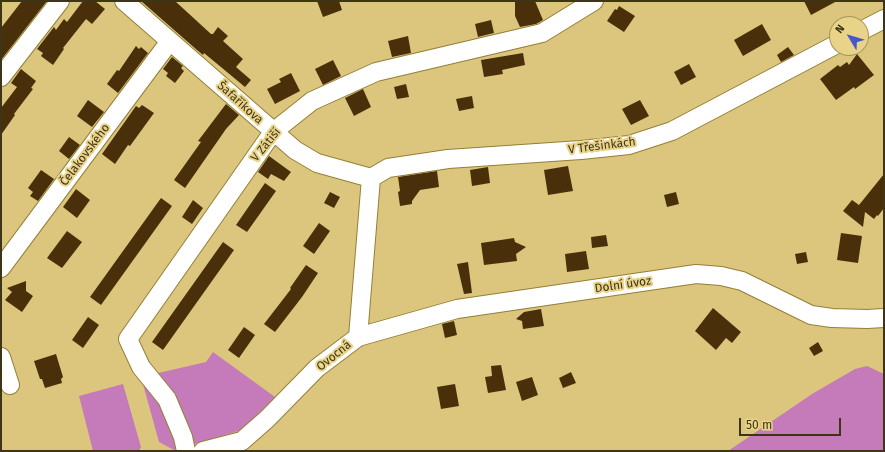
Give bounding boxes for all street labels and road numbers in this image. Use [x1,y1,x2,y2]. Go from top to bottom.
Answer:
street label: Šafaříkova [214,79,266,127]
street label: Čelakovského [57,121,113,189]
street label: V Zátiší [248,125,284,165]
street label: V Třešinkách [567,135,637,157]
street label: Dolní úvoz [594,274,652,296]
street label: Ovocná [314,338,354,374]

